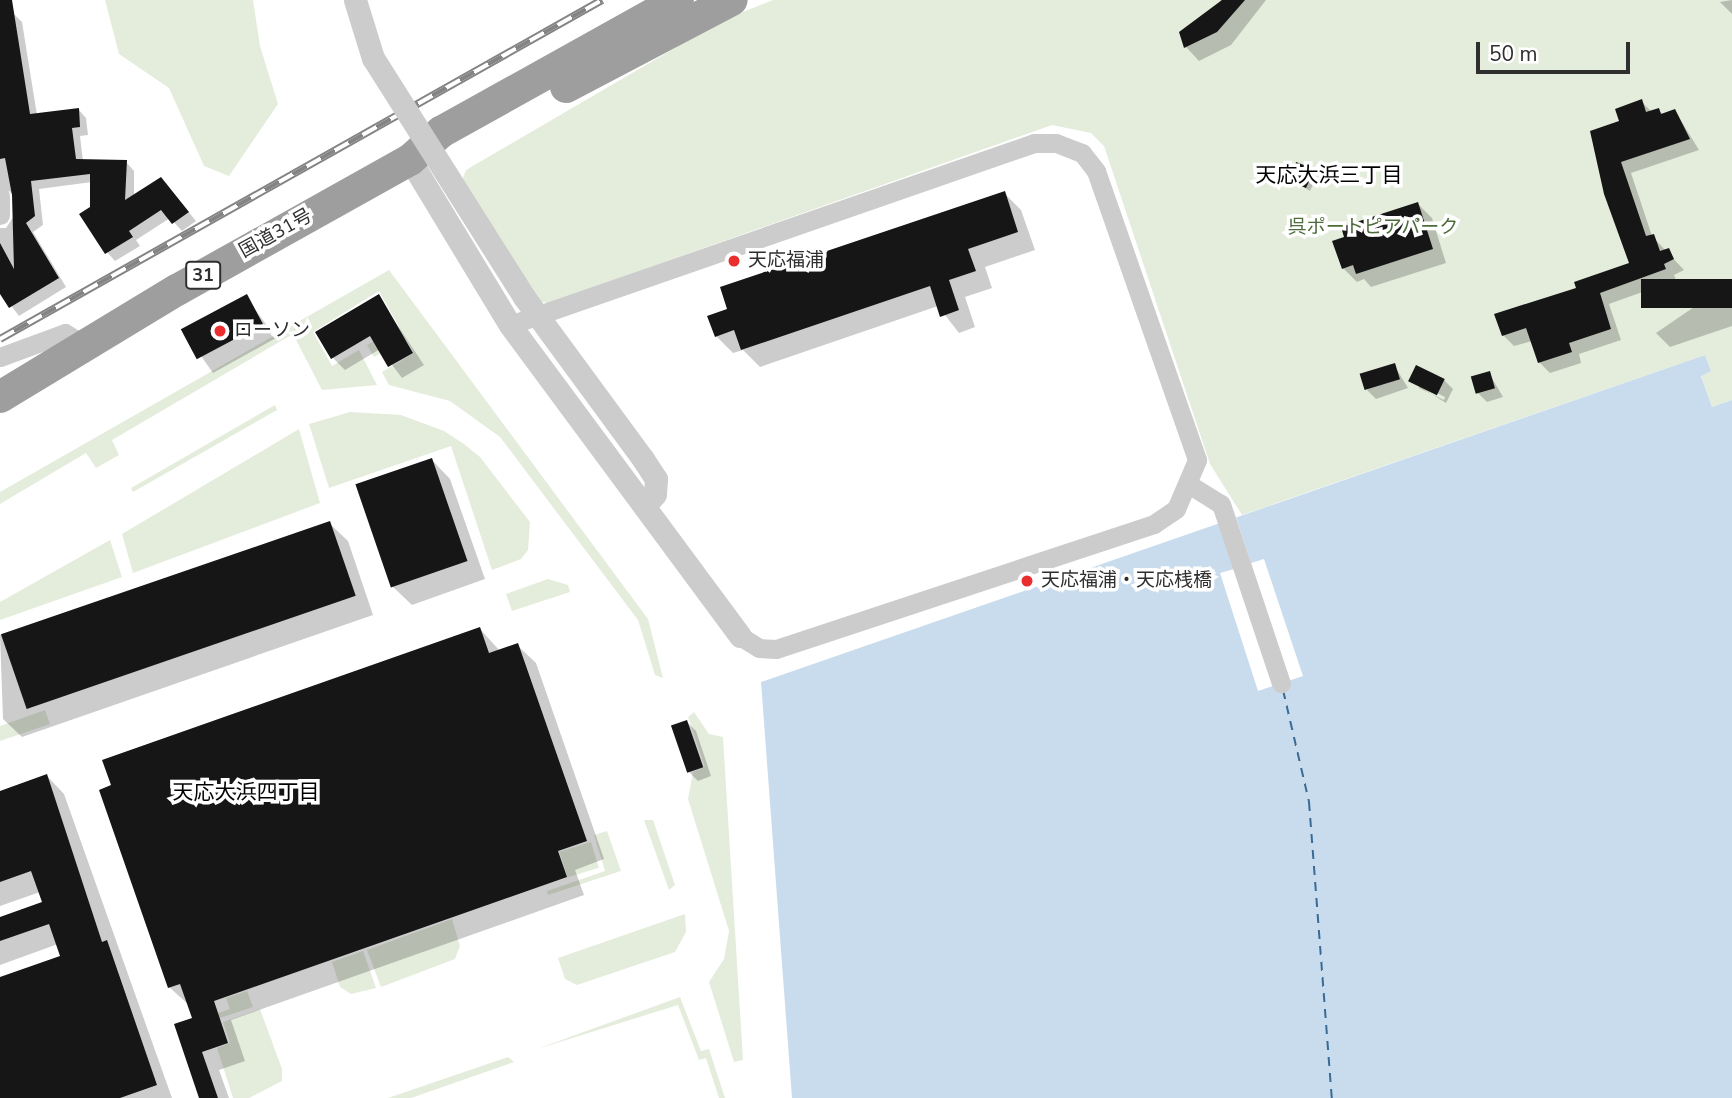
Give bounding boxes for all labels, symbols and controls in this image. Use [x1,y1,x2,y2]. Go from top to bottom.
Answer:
scale bar [1480,28,1634,72]
text: 50 m [1489,40,1538,68]
district label: 天応大浜三丁目 [1256,162,1402,188]
street label: 国道31号 [236,205,316,263]
park label: 呉ポートピアパーク [1288,217,1458,239]
place label: 天応福浦 [748,250,824,272]
marker: 天応福浦 [726,253,742,269]
road number: 31 [184,260,222,290]
place label: ローソン [234,320,310,342]
marker: ローソン [212,323,228,339]
place label: 天応福浦・天応桟橋 [1041,570,1212,592]
marker: 天応福浦・天応桟橋 [1019,573,1035,589]
district label: 天応大浜四丁目 [173,779,319,805]

